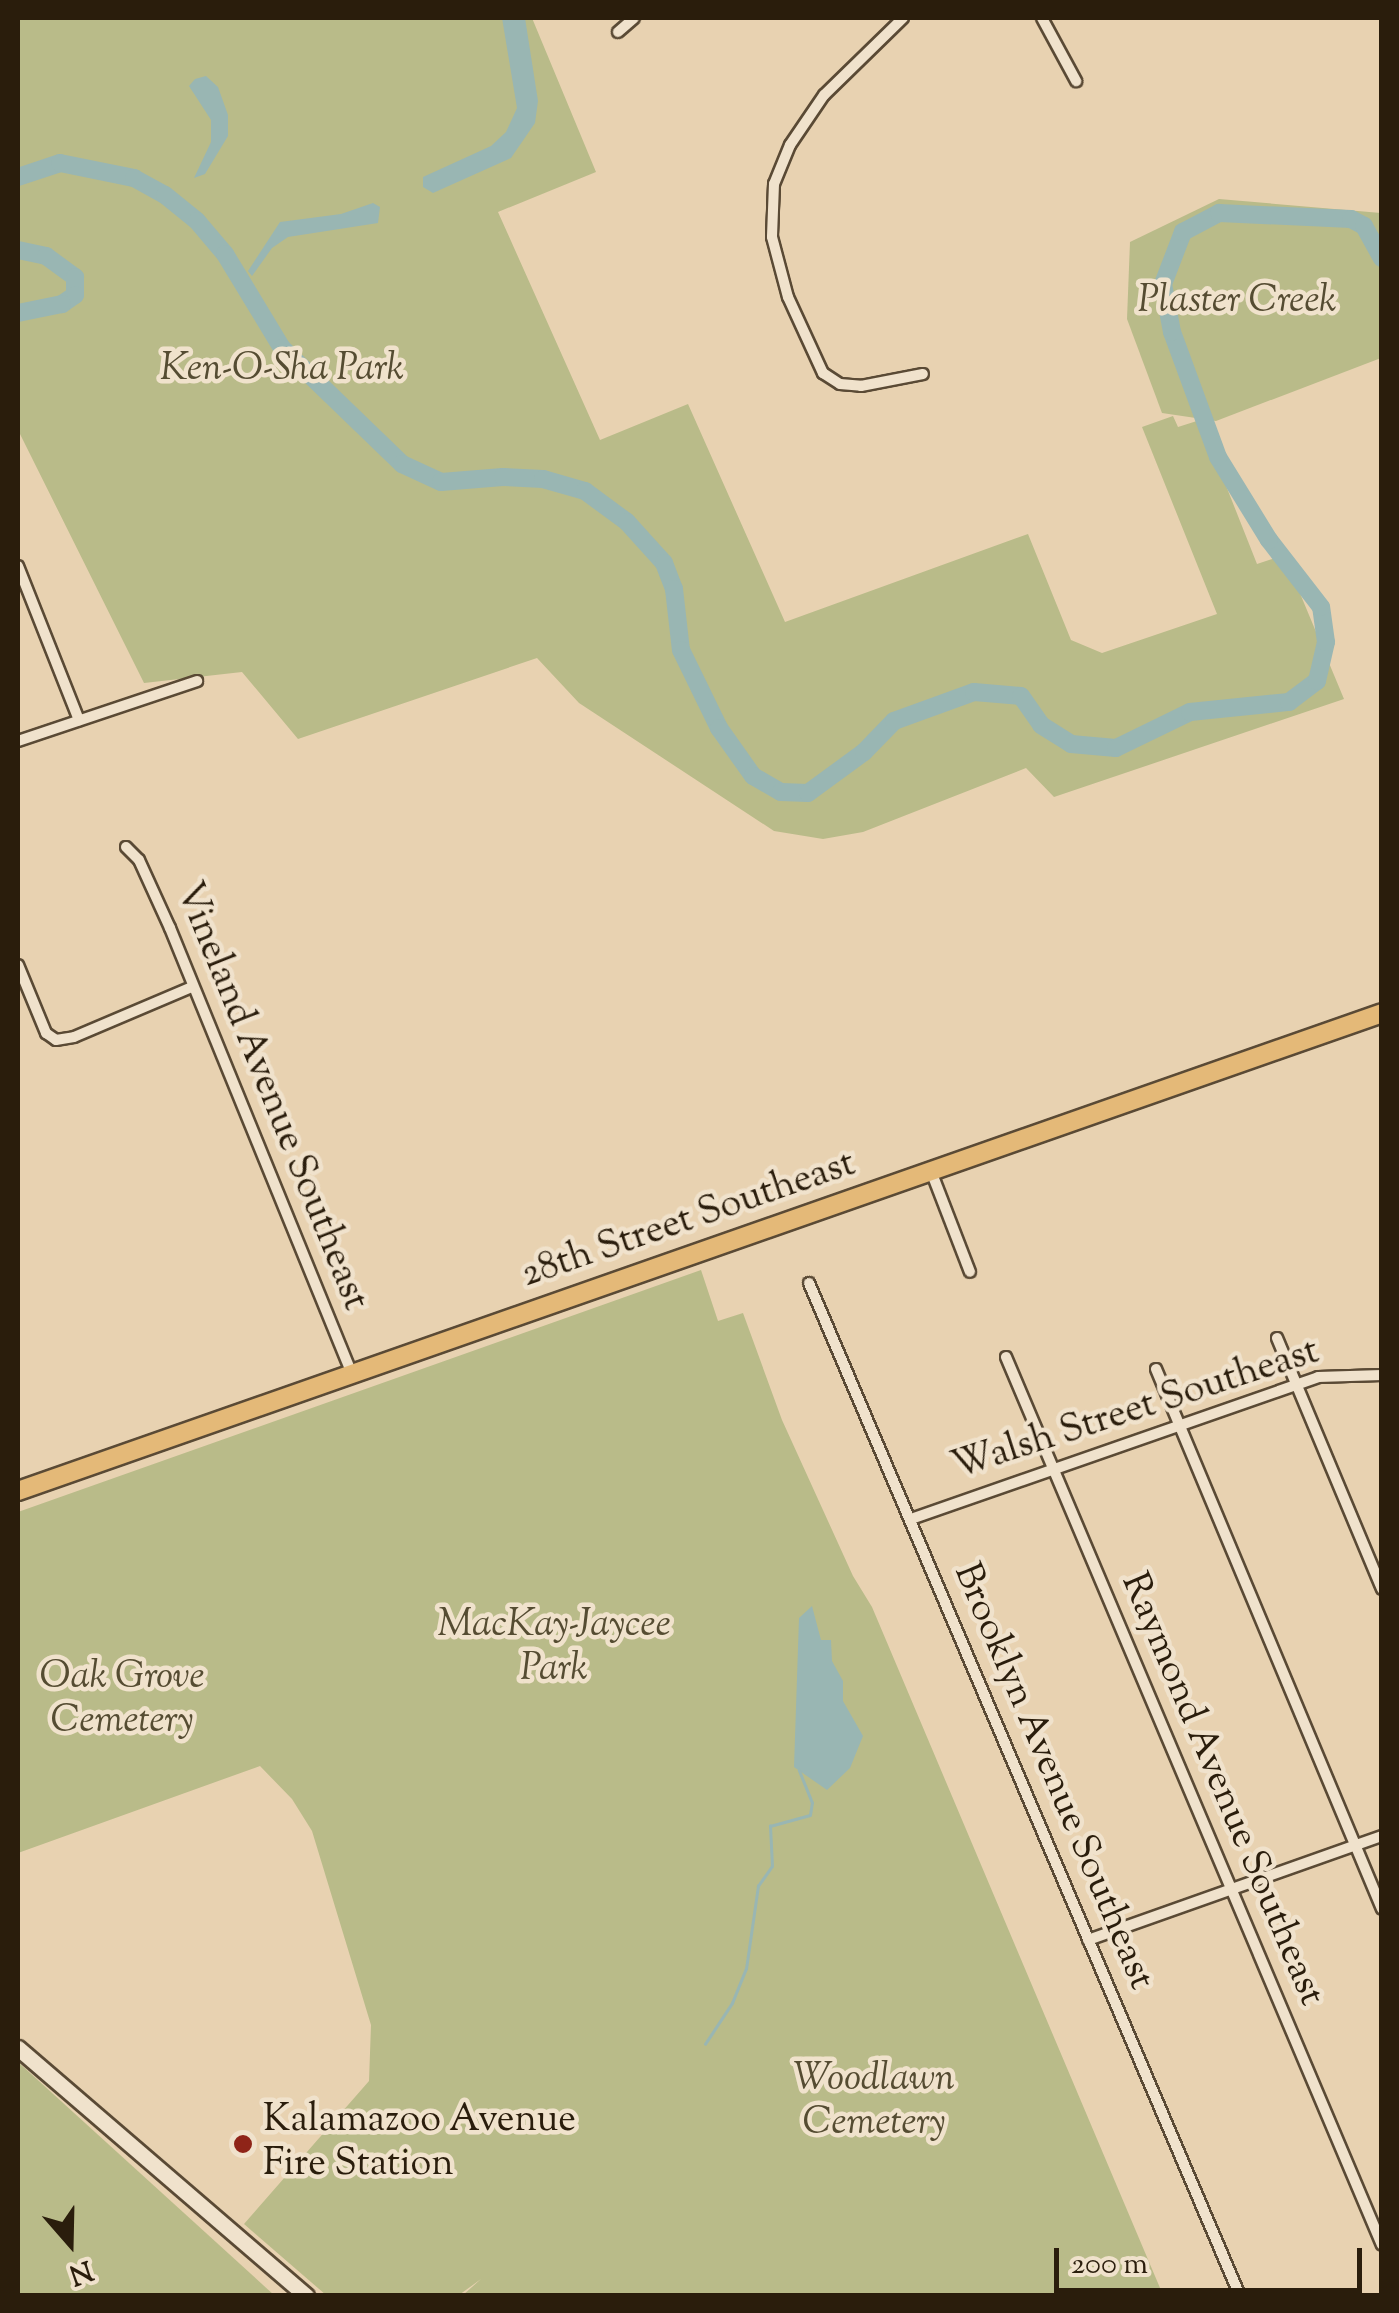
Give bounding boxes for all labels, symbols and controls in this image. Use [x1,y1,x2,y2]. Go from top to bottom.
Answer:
park label: Plaster Creek [1138,280,1336,326]
park label: Ken-O-Sha Park [160,348,404,394]
street label: Vineland Avenue Southeast [163,877,377,1317]
street label: 28th Street Southeast [516,1143,862,1299]
street label: Walsh Street Southeast [947,1330,1325,1492]
street label: Brooklyn Avenue Southeast [941,1557,1163,1997]
street label: Raymond Avenue Southeast [1109,1567,1333,2013]
park label: MacKay-Jaycee Park [437,1604,671,1694]
park label: Oak Grove Cemetery [40,1656,204,1746]
park label: Woodlawn Cemetery [793,2058,955,2148]
place label: Kalamazoo Avenue Fire Station [263,2099,576,2188]
marker: Kalamazoo Avenue Fire Station [232,2133,254,2155]
north arrow [20,2193,120,2293]
scale bar [1059,2228,1366,2290]
text: 200 m [1071,2244,1148,2287]
text: N [63,2249,98,2294]

